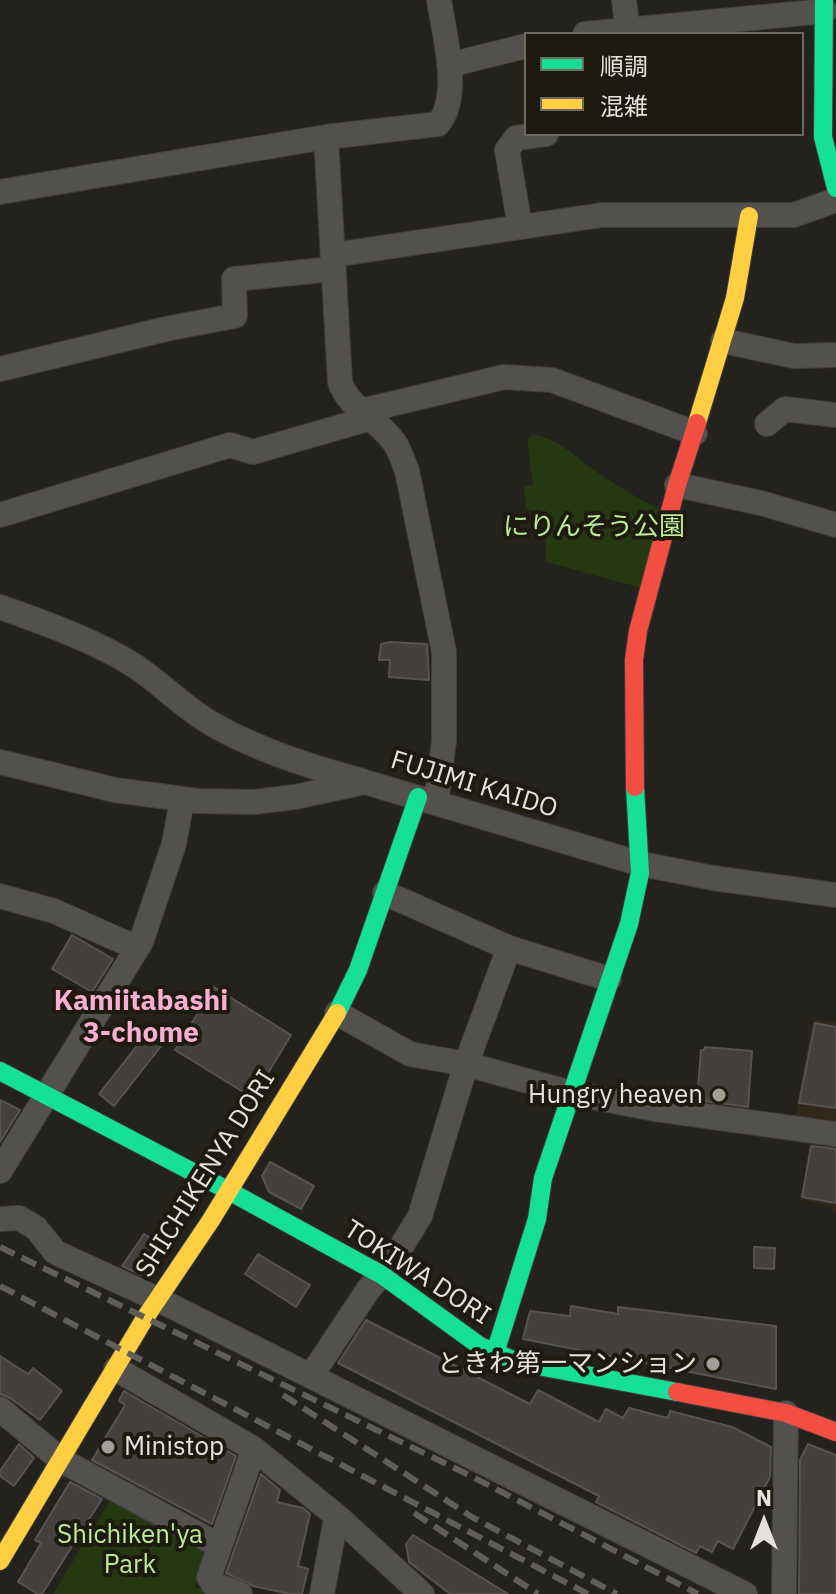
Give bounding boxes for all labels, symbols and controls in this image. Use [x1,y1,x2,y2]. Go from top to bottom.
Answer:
legend [524,32,804,136]
text: 順調 [600,50,648,82]
text: 混雑 [600,90,648,122]
park label: にりんそう公園 [503,511,685,543]
street label: FUJIMI KAIDO [387,745,561,825]
district label: Kamiitabashi 3-chome [54,985,228,1051]
street label: SHICHIKENYA DORI [130,1065,282,1283]
place label: Hungry heaven [528,1079,703,1111]
marker: Hungry heaven [710,1086,728,1104]
street label: TOKIWA DORI [338,1214,496,1332]
place label: ときわ第一マンション [437,1348,697,1380]
marker: ときわ第一マンション [704,1355,722,1373]
place label: Ministop [124,1431,224,1463]
marker: Ministop [99,1438,117,1456]
north arrow [724,1482,804,1562]
text: N [756,1483,772,1512]
park label: Shichiken'ya Park [57,1519,203,1580]

